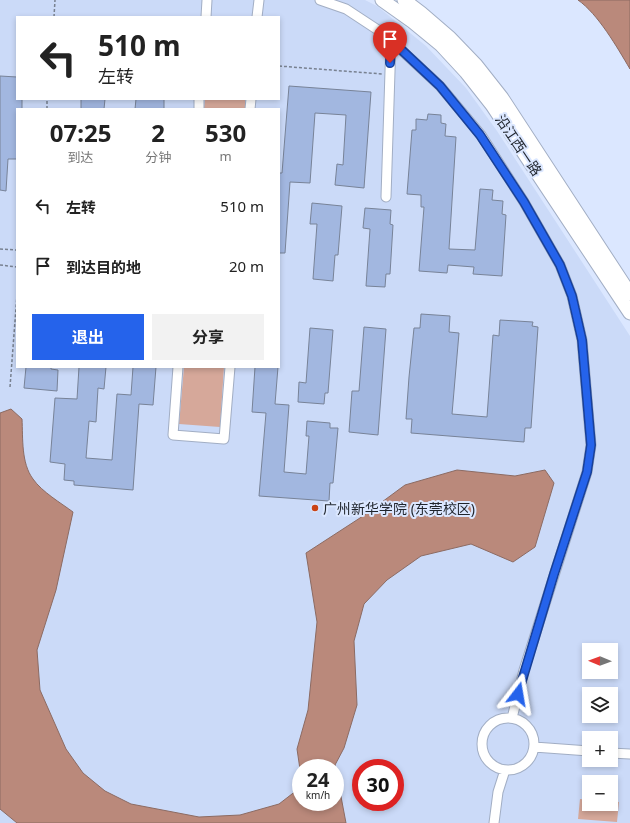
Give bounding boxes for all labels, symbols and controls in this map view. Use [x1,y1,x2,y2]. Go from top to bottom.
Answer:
pin [373,22,407,63]
text: 510 m [98,26,181,64]
icon: arrive [379,28,401,50]
icon: left [32,32,84,84]
text: 左转 [98,64,134,88]
street label: 沿江西一路 [492,111,546,179]
text: 07:25 [50,116,111,149]
text: 2 [151,116,165,149]
text: 530 [205,116,246,149]
text: m [220,147,232,165]
text: 到达 [68,148,94,166]
text: 分钟 [145,148,171,166]
icon: left [32,195,54,217]
text: 510 m [220,196,264,216]
text: 左转 [66,197,96,217]
icon: arrive [32,255,54,277]
text: 20 m [229,256,264,276]
text: 到达目的地 [66,257,141,277]
button: 退出 [32,314,144,360]
button: 分享 [152,314,264,360]
place label: 广州新华学院 (东莞校区) [323,499,475,518]
marker: 广州新华学院 (东莞校区) [310,503,320,513]
north arrow [582,643,618,679]
map controls [582,643,618,811]
position arrow [497,673,539,715]
button: layers [582,687,618,723]
button: + [582,731,618,767]
speed limit sign: 30 [352,759,404,811]
text: 24 [307,766,329,793]
button: − [582,775,618,811]
text: km/h [306,788,330,802]

